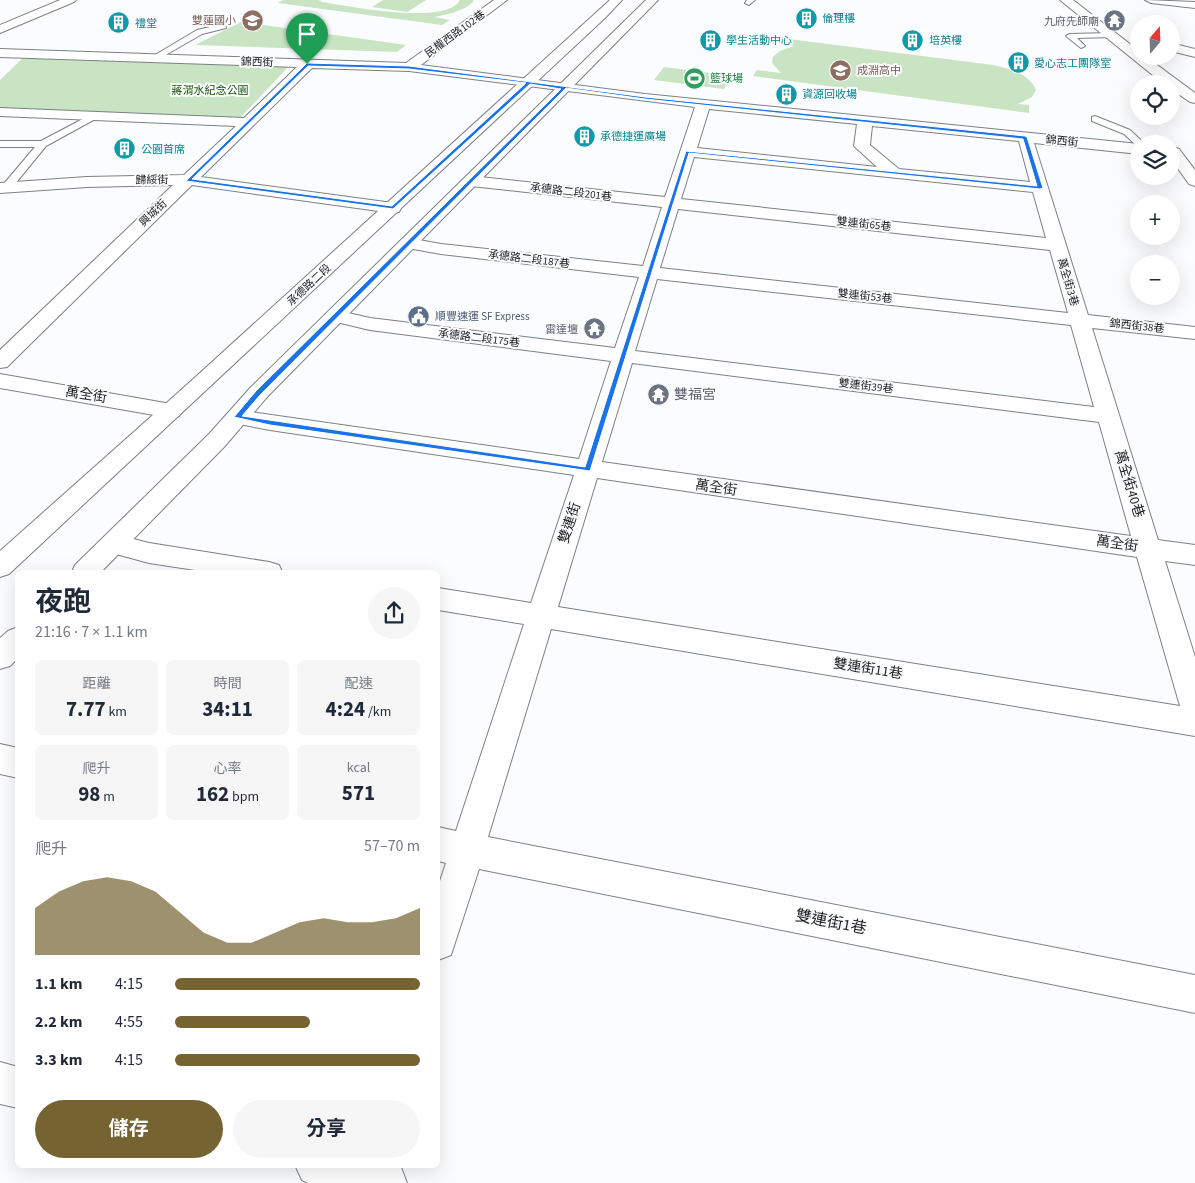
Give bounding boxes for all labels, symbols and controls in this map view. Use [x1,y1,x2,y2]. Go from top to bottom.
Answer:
building icon: 倫理樓 [794,6,818,30]
street label: 民權西路102巷 [422,7,488,61]
school or university icon: 雙蓮國小 [240,8,264,32]
temple icon: 九府先師廟 [1103,9,1127,33]
building icon: 禮堂 [107,11,131,35]
place label: 倫理樓 [822,11,855,26]
place label: 雙蓮國小 [192,13,236,28]
pin [286,13,328,64]
place label: 九府先師廟 [1044,14,1099,29]
north arrow [1130,15,1180,65]
map controls [1130,15,1180,305]
place label: 禮堂 [135,16,157,31]
icon: arrive [293,20,321,48]
building icon: 學生活動中心 [698,28,722,52]
building icon: 培英樓 [901,28,925,52]
place label: 學生活動中心 [726,33,792,48]
place label: 培英樓 [929,33,962,48]
building icon: 愛心志工團隊室 [1006,51,1030,75]
street label: 錦西街 [240,54,274,70]
place label: 愛心志工團隊室 [1034,56,1111,71]
school or university icon: 成淵高中 [829,58,853,82]
place label: 成淵高中 [857,63,901,78]
sports icon: 籃球場 [682,66,706,90]
place label: 籃球場 [710,71,743,86]
button: locate [1130,75,1180,125]
building icon: 資源回收場 [774,82,798,106]
park label: 蔣渭水紀念公園 [172,83,249,98]
place label: 資源回收場 [802,87,857,102]
building icon: 承德捷運廣場 [572,124,596,148]
place label: 承德捷運廣場 [600,129,666,144]
street label: 錦西街 [1045,132,1079,150]
button: layers [1130,135,1180,185]
building icon: 公園首席 [113,137,137,161]
place label: 公園首席 [141,142,185,157]
street label: 歸綏街 [135,172,169,188]
street label: 承德路二段201巷 [529,180,613,204]
button: + [1130,195,1180,245]
street label: 興城街 [136,196,170,230]
street label: 雙連街65巷 [836,214,892,234]
street label: 承德路二段187巷 [487,247,571,271]
button: − [1130,255,1180,305]
street label: 萬全街3巷 [1054,256,1082,308]
street label: 承德路二段 [284,261,334,309]
street label: 雙連街53巷 [837,286,893,306]
public building icon: 順豐速運 SF Express [407,304,431,328]
place label: 順豐速運 SF Express [435,309,530,324]
street label: 錦西街38巷 [1109,316,1165,336]
temple icon: 雷達壇 [582,317,606,341]
place label: 雷達壇 [545,322,578,337]
street label: 承德路二段175巷 [437,326,521,350]
street label: 雙連街39巷 [838,375,894,397]
street label: 萬全街 [64,382,108,408]
temple icon: 雙福宮 [646,383,670,407]
place label: 雙福宮 [674,385,716,405]
street label: 萬全街40巷 [1109,448,1149,520]
street label: 萬全街 [694,475,738,501]
street label: 雙連街 [554,500,586,546]
street label: 萬全街 [1095,531,1139,557]
text: 夜跑 [35,582,91,622]
button: share [368,587,420,639]
text: 21:16 · 7 × 1.1 km [35,621,148,643]
street label: 雙連街11巷 [832,654,904,684]
text: 距離 [83,674,111,694]
text: 時間 [214,674,242,694]
text: 配速 [345,674,373,694]
text: 7.77 [66,694,106,724]
text: 34:11 [202,694,253,724]
text: 4:24 [326,694,365,724]
text: km [106,702,127,722]
text: /km [365,702,391,722]
text: kcal [347,758,370,778]
text: 爬升 [83,759,111,779]
text: 心率 [214,759,242,779]
text: 571 [342,778,375,808]
text: 98 [78,779,100,809]
text: 162 [196,779,229,809]
text: m [100,787,115,807]
text: bpm [229,787,259,807]
text: 57–70 m [364,835,420,857]
text: 爬升 [35,838,67,860]
street label: 雙連街1巷 [794,904,868,940]
text: 1.1 km [35,973,82,995]
text: 4:15 [115,973,143,995]
text: 2.2 km [35,1011,82,1033]
text: 4:55 [115,1011,143,1033]
text: 3.3 km [35,1049,82,1071]
text: 4:15 [115,1049,143,1071]
button: 儲存 [35,1100,223,1158]
button: 分享 [233,1100,420,1158]

